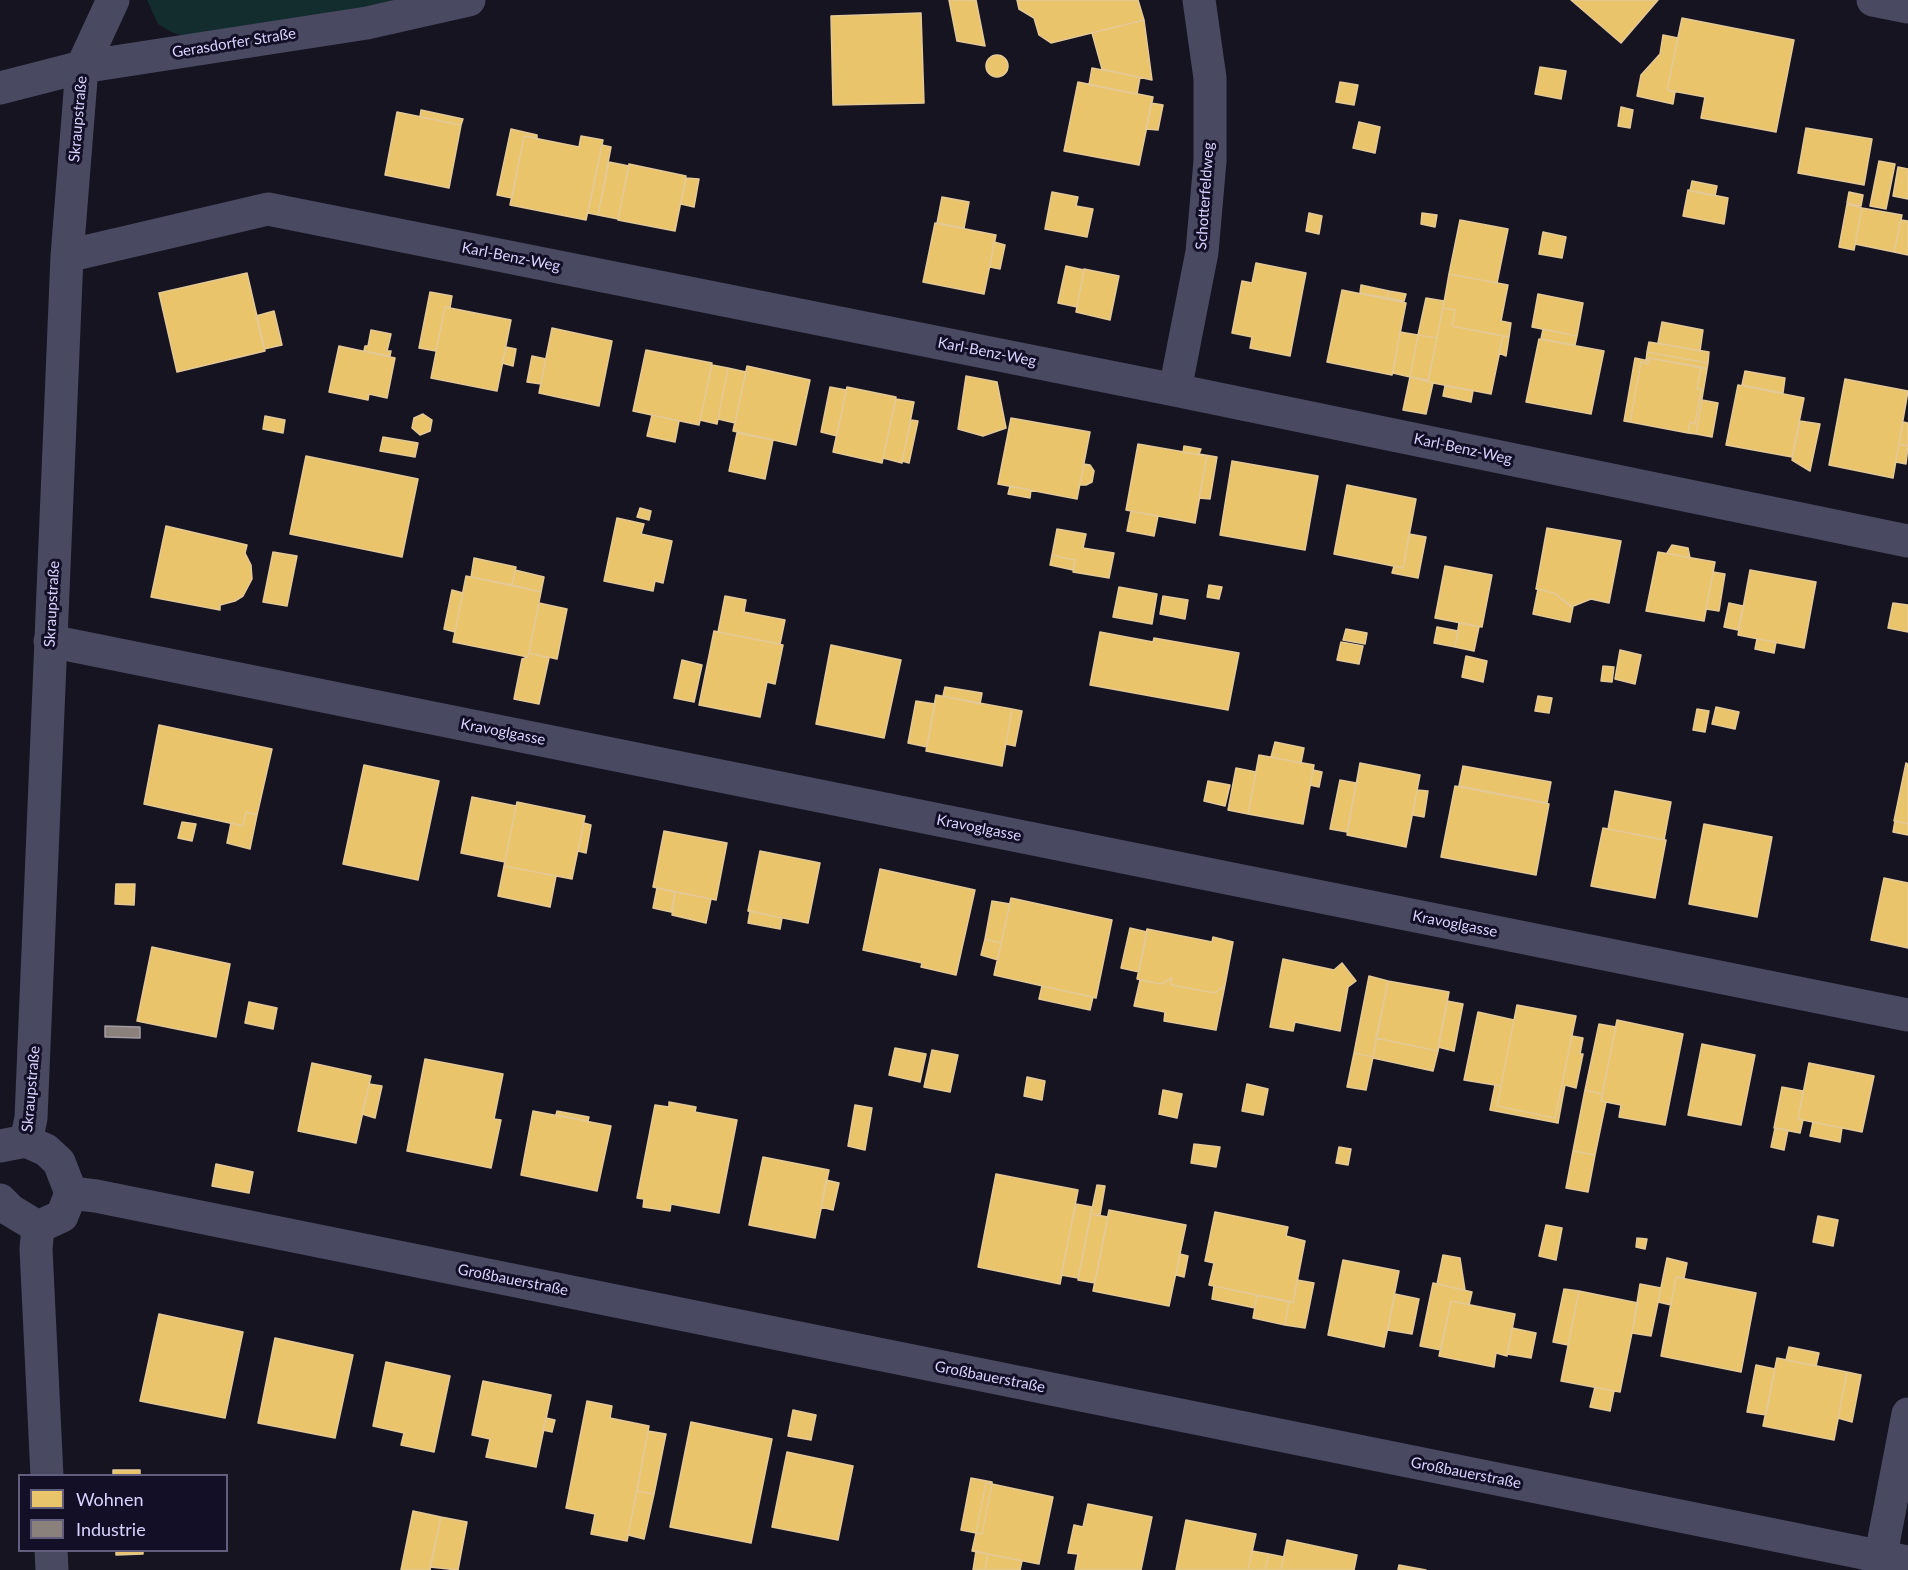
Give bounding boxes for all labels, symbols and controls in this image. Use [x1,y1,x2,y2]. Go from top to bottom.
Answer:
street label: Gerasdorfer Straße [171,24,297,62]
street label: Skraupstraße [65,75,91,163]
street label: Schotterfeldweg [1192,142,1218,250]
street label: Karl-Benz-Weg [460,239,562,275]
street label: Karl-Benz-Weg [936,334,1038,370]
street label: Karl-Benz-Weg [1412,430,1514,468]
street label: Skraupstraße [41,560,63,648]
street label: Kravoglgasse [459,715,547,749]
street label: Kravoglgasse [935,811,1023,845]
street label: Kravoglgasse [1411,907,1499,941]
street label: Skraupstraße [18,1045,44,1133]
street label: Großbauerstraße [456,1260,570,1300]
street label: Großbauerstraße [933,1357,1047,1397]
street label: Großbauerstraße [1409,1453,1523,1493]
legend [18,1474,228,1552]
text: Wohnen [76,1488,143,1510]
text: Industrie [76,1518,146,1540]

